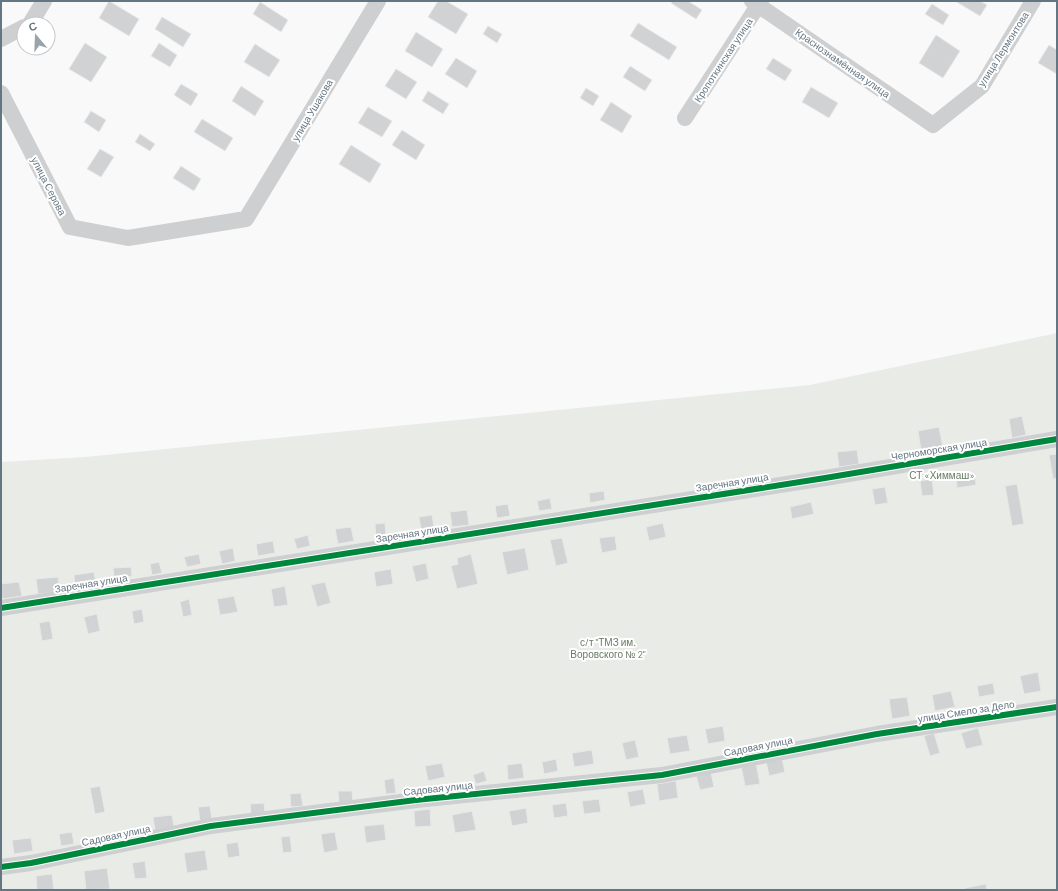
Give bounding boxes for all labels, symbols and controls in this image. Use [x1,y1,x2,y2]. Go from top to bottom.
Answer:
street label: улица Лермонтова [975,9,1031,89]
street label: Кропоткинская улица [691,15,755,104]
north arrow [16,16,56,56]
text: С [27,19,39,34]
street label: Краснознамённая улица [793,26,893,100]
street label: улица Ушакова [289,77,335,143]
street label: улица Серова [29,155,69,218]
street label: Черноморская улица [890,435,988,463]
park label: СТ «Химмаш» [909,469,975,481]
street label: Заречная улица [695,470,770,494]
street label: Заречная улица [375,521,450,545]
street label: Заречная улица [54,571,129,595]
park label: с/т "ТМЗ им. Воровского № 2" [570,636,646,660]
street label: улица Смело за Дело [917,697,1016,725]
street label: Садовая улица [723,733,794,759]
street label: Садовая улица [403,778,474,798]
street label: Садовая улица [81,822,152,848]

